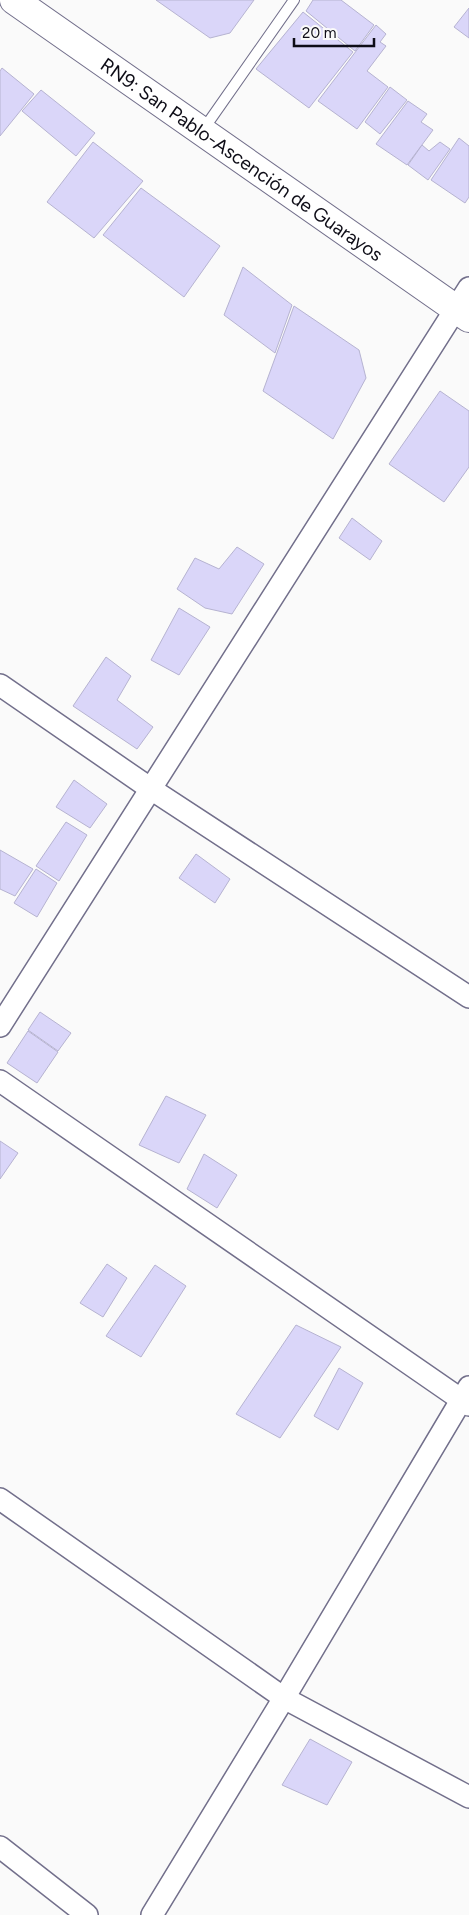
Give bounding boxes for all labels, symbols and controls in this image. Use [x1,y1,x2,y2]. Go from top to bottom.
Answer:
scale bar [294,15,374,47]
text: 20 m [302,24,336,42]
street label: RN9: San Pablo-Ascención de Guarayos [96,53,388,266]

